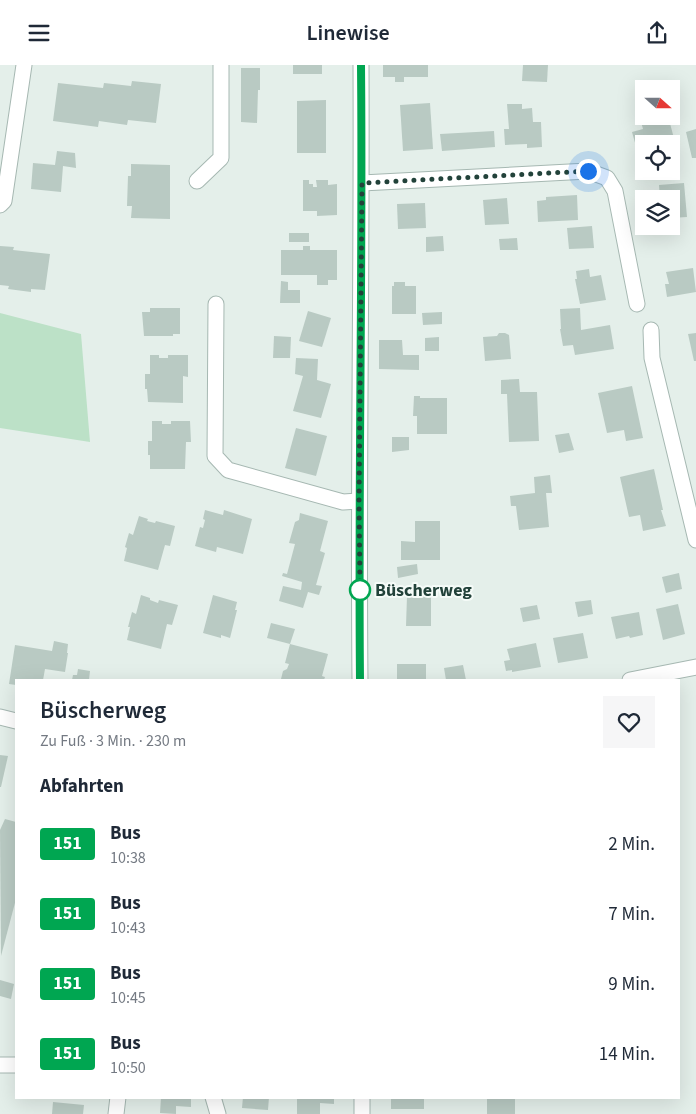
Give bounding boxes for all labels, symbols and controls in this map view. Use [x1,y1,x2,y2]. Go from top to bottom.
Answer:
text: Linewise [306,17,390,49]
icon: menu [25,19,53,47]
icon: share [643,19,671,47]
north arrow [635,80,680,125]
map controls [635,80,680,235]
button: locate [635,135,680,180]
your location [576,159,601,184]
button: layers [635,190,680,235]
place label: Büscherweg [375,578,472,603]
marker: Büscherweg [349,579,371,601]
text: Büscherweg [40,693,166,728]
button: heart [603,696,655,748]
text: Zu Fuß · 3 Min. · 230 m [40,730,186,752]
text: Abfahrten [40,773,124,800]
text: Bus [110,820,141,847]
text: 151 [53,831,82,856]
text: 2 Min. [608,831,655,858]
text: 10:38 [110,847,146,869]
text: Bus [110,890,141,917]
text: 151 [53,901,82,926]
text: 7 Min. [608,901,655,928]
text: 10:43 [110,917,146,939]
text: Bus [110,960,141,987]
text: 151 [53,971,82,996]
text: 9 Min. [608,971,655,998]
text: 10:45 [110,987,146,1009]
text: Bus [110,1030,141,1057]
text: 151 [53,1041,82,1066]
text: 14 Min. [599,1041,655,1068]
text: 10:50 [110,1057,146,1079]

